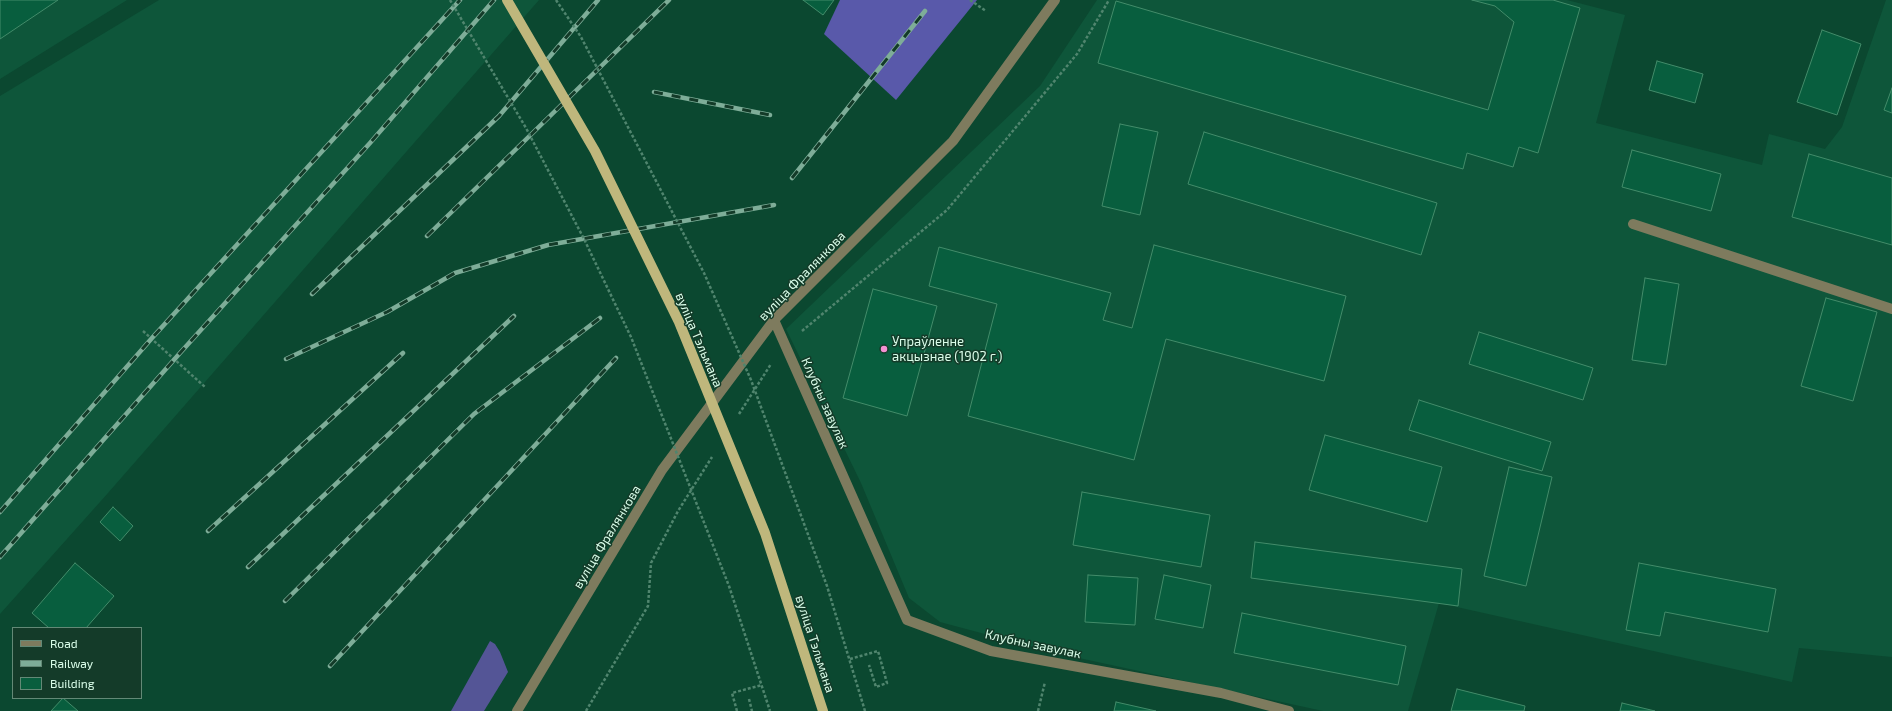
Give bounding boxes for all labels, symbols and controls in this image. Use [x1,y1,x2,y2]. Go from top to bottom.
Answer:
street label: вуліца Фралянкова [755,228,849,324]
street label: вуліца Тэльмана [672,290,726,390]
place label: Упраўленне акцызнае (1902 г.) [892,334,1002,365]
marker: Упраўленне акцызнае (1902 г.) [879,344,889,354]
street label: Клубны завулак [798,355,852,451]
street label: вуліца Фралянкова [570,482,644,592]
street label: вуліца Тэльмана [792,593,838,695]
street label: Клубны завулак [983,626,1083,662]
legend [12,627,142,699]
text: Road [50,636,78,650]
text: Railway [50,656,93,670]
text: Building [50,676,94,690]

